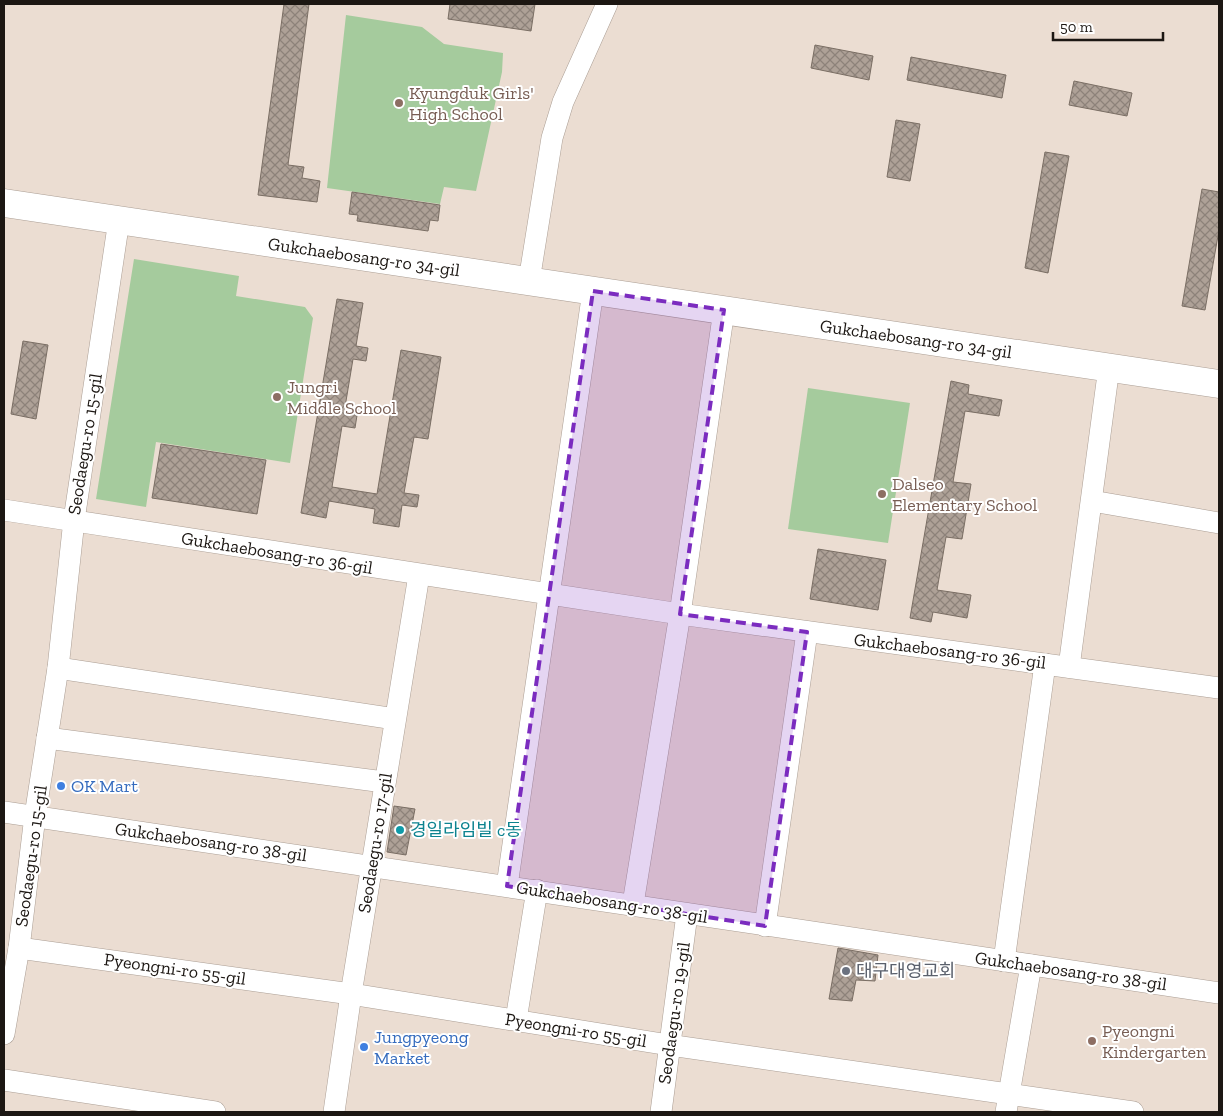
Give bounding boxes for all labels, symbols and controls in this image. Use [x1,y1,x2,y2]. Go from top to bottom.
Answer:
scale bar [1053,10,1163,42]
text: 50 m [1060,18,1093,36]
place label: Kyungduk Girls' High School [409,82,534,125]
marker: Kyungduk Girls' High School [393,97,405,109]
street label: Gukchaebosang-ro 34-gil [267,233,462,281]
street label: Gukchaebosang-ro 34-gil [819,315,1014,363]
street label: Seodaegu-ro 15-gil [63,372,107,516]
place label: Jungri Middle School [287,376,396,419]
marker: Jungri Middle School [271,391,283,403]
place label: Dalseo Elementary School [892,473,1037,516]
marker: Dalseo Elementary School [876,488,888,500]
street label: Gukchaebosang-ro 36-gil [180,527,375,579]
street label: Gukchaebosang-ro 36-gil [853,628,1048,674]
street label: Seodaegu-ro 17-gil [353,771,397,915]
place label: OK Mart [71,775,138,797]
marker: OK Mart [55,780,67,792]
street label: Seodaegu-ro 15-gil [10,784,52,928]
street label: Gukchaebosang-ro 38-gil [114,818,309,866]
place label: 경일라임빌 c동 [410,819,522,841]
marker: 경일라임빌 c동 [394,824,406,836]
street label: Gukchaebosang-ro 38-gil [515,876,710,928]
street label: Seodaegu-ro 19-gil [653,940,695,1085]
street label: Gukchaebosang-ro 38-gil [974,947,1169,995]
street label: Pyeongni-ro 55-gil [103,948,248,990]
place label: 대구대영교회 [856,960,955,982]
marker: 대구대영교회 [840,965,852,977]
street label: Pyeongni-ro 55-gil [504,1008,649,1052]
place label: Pyeongni Kindergarten [1102,1020,1207,1063]
place label: Jungpyeong Market [374,1026,469,1069]
marker: Pyeongni Kindergarten [1086,1035,1098,1047]
marker: Jungpyeong Market [358,1041,370,1053]

